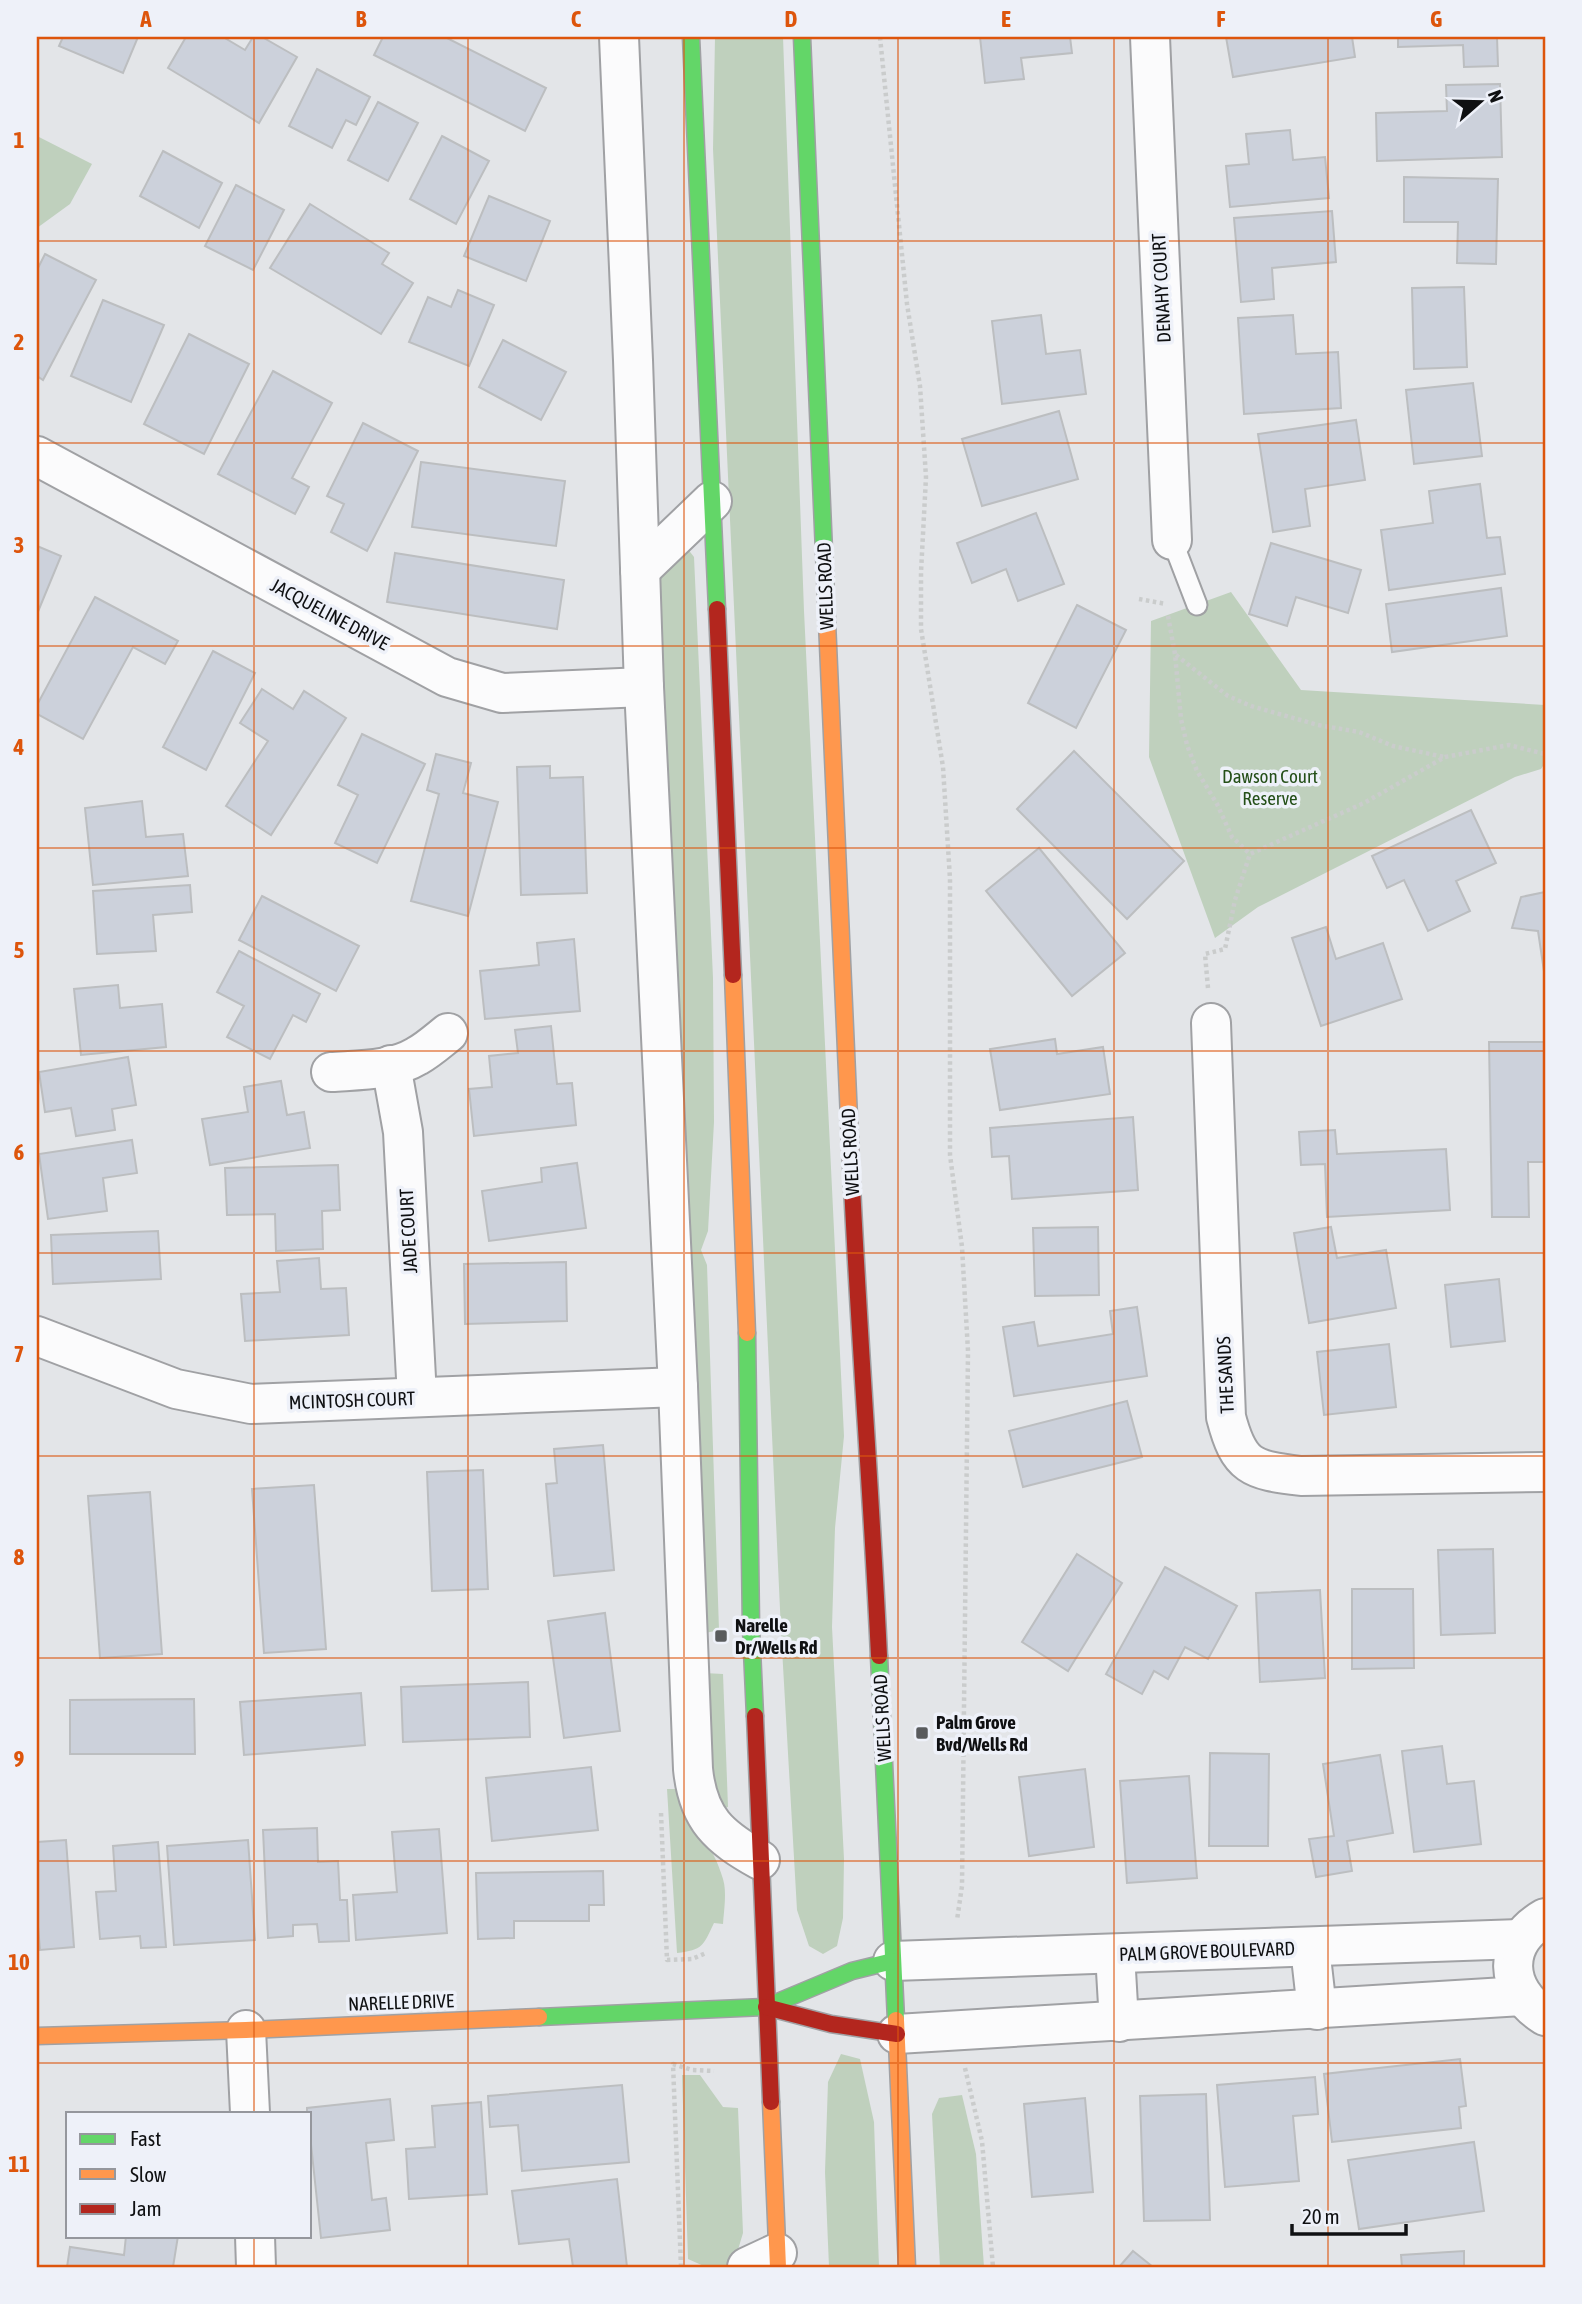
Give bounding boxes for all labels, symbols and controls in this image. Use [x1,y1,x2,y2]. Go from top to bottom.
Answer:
text: A [139,6,152,32]
text: B [356,6,367,32]
text: C [571,6,582,32]
text: D [785,6,798,32]
text: E [1001,6,1011,32]
text: F [1216,6,1226,32]
text: G [1430,6,1442,32]
north arrow [1446,66,1516,136]
text: N [1484,87,1508,105]
text: 1 [14,127,25,153]
street label: DENAHY COURT [1147,232,1175,343]
text: 2 [14,329,24,355]
text: 3 [14,532,24,558]
street label: WELLS ROAD [812,542,838,630]
street label: JACQUELINE DRIVE [267,574,393,654]
text: 4 [13,734,25,760]
park label: Dawson Court Reserve [1222,765,1318,809]
text: 5 [14,937,25,963]
street label: WELLS ROAD [837,1108,863,1196]
text: 6 [14,1139,25,1165]
street label: JADE COURT [395,1187,421,1274]
street label: THE SANDS [1212,1336,1238,1414]
text: 7 [14,1341,24,1367]
street label: MCINTOSH COURT [288,1387,416,1413]
text: 8 [14,1544,25,1570]
place label: Narelle Dr/Wells Rd [735,1614,817,1658]
marker: Narelle Dr/Wells Rd [713,1628,729,1644]
street label: WELLS ROAD [869,1674,895,1762]
place label: Palm Grove Bvd/Wells Rd [936,1711,1028,1755]
marker: Palm Grove Bvd/Wells Rd [914,1725,930,1741]
text: 9 [14,1746,25,1772]
street label: PALM GROVE BOULEVARD [1119,1937,1295,1965]
text: 10 [8,1949,30,1975]
street label: NARELLE DRIVE [348,1989,454,2015]
legend [66,2112,312,2238]
text: Fast [130,2126,161,2150]
text: 11 [8,2151,30,2177]
text: Slow [130,2162,167,2186]
scale bar [1292,2192,1405,2236]
text: Jam [130,2196,162,2220]
text: 20 m [1302,2204,1340,2228]

